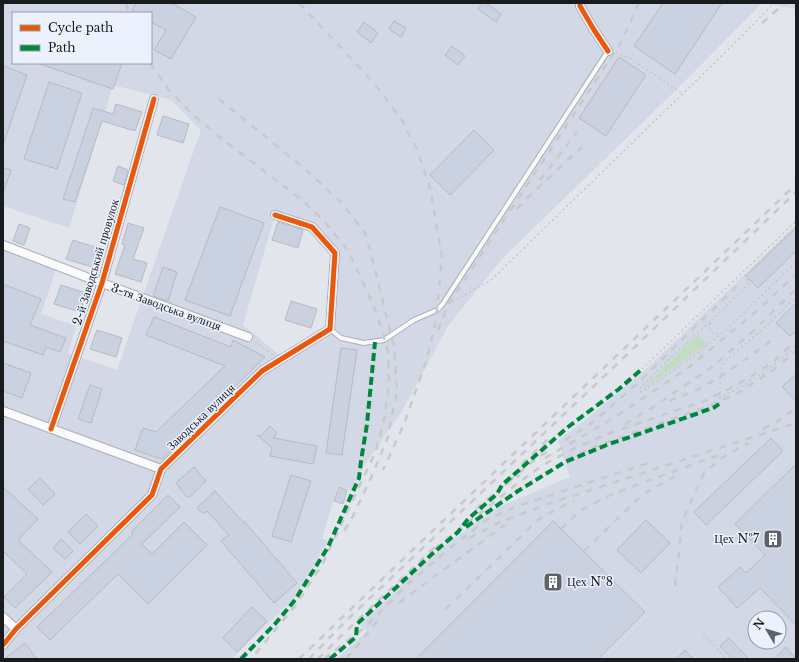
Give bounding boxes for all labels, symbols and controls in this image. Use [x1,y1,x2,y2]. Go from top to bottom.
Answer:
legend [12,12,152,64]
text: Cycle path [48,20,113,35]
text: Path [48,40,76,55]
street label: 2-й Заводський провулок [69,197,122,327]
street label: 3-тя Заводська вулиця [109,280,224,334]
street label: Заводська вулиця [163,380,238,453]
building icon: Цех №7 [762,528,784,550]
place label: Цех №7 [714,531,760,546]
building icon: Цех №8 [542,571,564,593]
place label: Цех №8 [567,574,613,589]
north arrow [747,610,787,650]
text: N [750,615,768,632]

